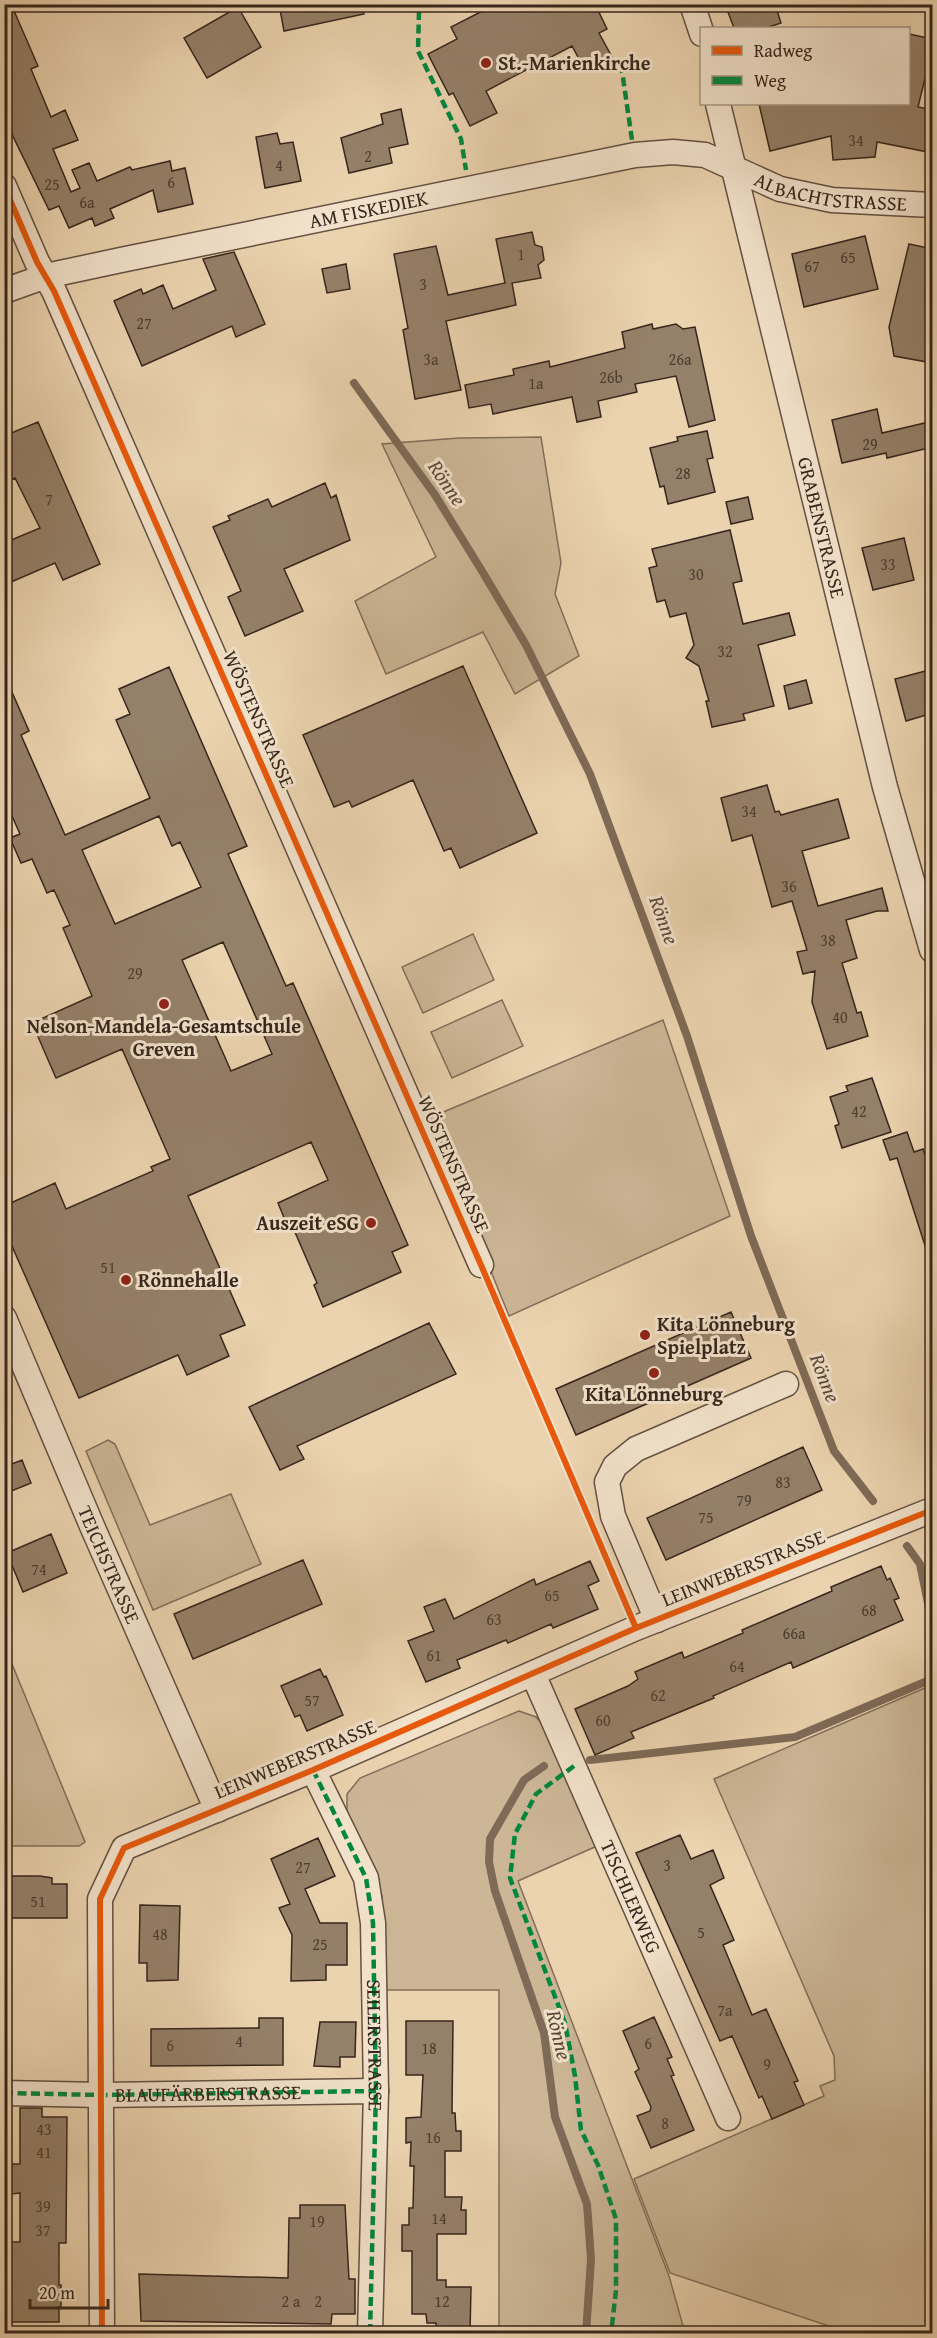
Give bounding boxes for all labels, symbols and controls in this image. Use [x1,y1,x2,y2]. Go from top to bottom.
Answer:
legend [700,27,910,105]
text: Radweg [754,37,812,64]
place label: St.-Marienkirche [498,48,651,77]
marker: St.-Marienkirche [479,56,493,70]
text: Weg [754,67,786,94]
house number: 34 [848,128,864,152]
house number: 2 [364,144,372,168]
house number: 4 [275,153,283,177]
street label: ALBACHTSTRASSE [750,164,907,218]
house number: 6 [167,170,175,194]
house number: 25 [44,172,60,196]
street label: AM FISKEDIEK [306,183,431,235]
house number: 6a [79,190,95,214]
house number: 1 [517,242,525,266]
house number: 65 [840,245,856,269]
house number: 67 [804,254,820,278]
house number: 3 [419,272,427,296]
house number: 27 [136,311,152,335]
house number: 3a [423,347,439,371]
house number: 26a [669,347,692,371]
house number: 26b [599,365,623,389]
house number: 1a [528,371,544,395]
house number: 29 [862,432,878,456]
water label: Rönne [420,453,474,512]
street label: GRABENSTRASSE [791,454,853,601]
house number: 28 [675,461,691,485]
house number: 7 [45,487,53,511]
house number: 33 [880,552,896,576]
house number: 30 [688,562,704,586]
house number: 32 [717,639,733,663]
street label: WÖSTENSTRASSE [216,645,303,792]
house number: 34 [741,799,757,823]
house number: 36 [781,874,797,898]
water label: Rönne [641,890,688,949]
house number: 38 [820,928,836,952]
house number: 29 [127,961,143,985]
marker: Nelson-Mandela-Gesamtschule Greven [157,997,171,1011]
house number: 40 [832,1005,848,1029]
place label: Nelson-Mandela-Gesamtschule Greven [27,1011,301,1063]
street label: WÖSTENSTRASSE [411,1090,498,1237]
house number: 42 [851,1099,867,1123]
place label: Auszeit eSG [256,1208,359,1237]
marker: Auszeit eSG [364,1216,378,1230]
house number: 51 [100,1255,116,1279]
place label: Rönnehalle [138,1265,239,1294]
marker: Rönnehalle [119,1273,133,1287]
place label: Kita Lönneburg Spielplatz [657,1309,795,1361]
marker: Kita Lönneburg Spielplatz [638,1328,652,1342]
water label: Rönne [802,1348,849,1407]
marker: Kita Lönneburg [647,1366,661,1380]
place label: Kita Lönneburg [585,1379,723,1408]
house number: 83 [775,1470,791,1494]
house number: 79 [736,1488,752,1512]
street label: TEICHSTRASSE [71,1501,148,1628]
house number: 75 [698,1505,714,1529]
street label: LEINWEBERSTRASSE [657,1522,829,1613]
house number: 74 [31,1557,47,1581]
house number: 65 [544,1583,560,1607]
house number: 68 [861,1598,877,1622]
house number: 63 [486,1607,502,1631]
house number: 66a [783,1621,806,1645]
house number: 61 [426,1643,442,1667]
house number: 64 [729,1654,745,1678]
house number: 62 [650,1683,666,1707]
house number: 57 [304,1688,320,1712]
house number: 60 [595,1708,611,1732]
street label: LEINWEBERSTRASSE [209,1711,380,1806]
street label: TISCHLERWEG [594,1835,669,1958]
house number: 3 [663,1853,671,1877]
house number: 27 [295,1855,311,1879]
house number: 51 [30,1889,46,1913]
house number: 5 [697,1920,705,1944]
house number: 48 [152,1922,168,1946]
house number: 25 [312,1932,328,1956]
street label: SEILERSTRASSE [360,1979,391,2111]
house number: 7a [717,1998,733,2022]
water label: Rönne [539,2006,580,2063]
house number: 4 [235,2029,243,2053]
house number: 6 [644,2031,652,2055]
house number: 6 [166,2033,174,2057]
house number: 18 [421,2036,437,2060]
house number: 9 [763,2052,771,2076]
street label: BLAUFÄRBERSTRASSE [115,2077,301,2109]
house number: 8 [661,2111,669,2135]
house number: 43 [36,2117,52,2141]
house number: 16 [425,2125,441,2149]
house number: 41 [36,2140,52,2164]
house number: 39 [35,2194,51,2218]
house number: 14 [431,2206,447,2230]
house number: 19 [309,2209,325,2233]
house number: 37 [35,2218,51,2242]
scale bar [30,2272,108,2310]
text: 20 m [39,2279,75,2306]
house number: 2 a [282,2289,301,2313]
house number: 2 [314,2289,322,2313]
house number: 12 [434,2289,450,2313]

